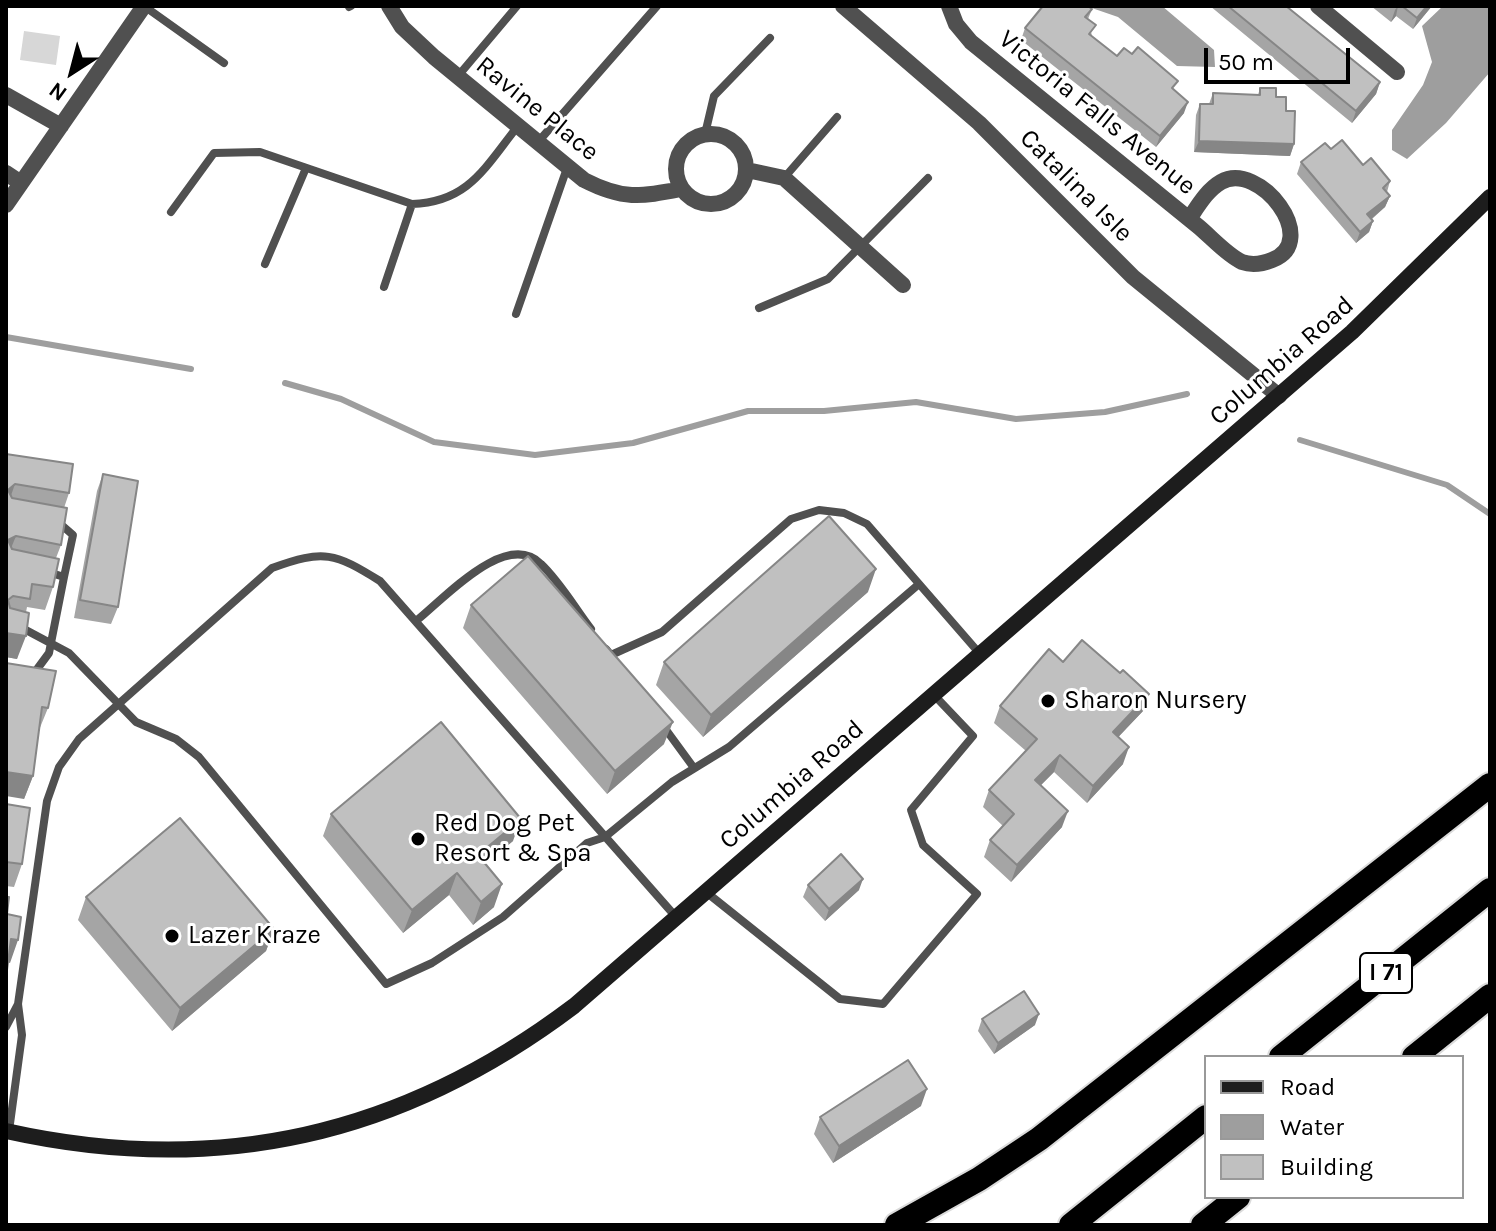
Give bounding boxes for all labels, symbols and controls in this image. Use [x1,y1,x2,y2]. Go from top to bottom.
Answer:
street label: Victoria Falls Avenue [992,24,1202,202]
north arrow [32,32,112,112]
scale bar [1208,32,1354,82]
text: 50 m [1218,48,1274,76]
street label: Ravine Place [469,50,605,168]
text: N [44,76,72,107]
street label: Catalina Isle [1013,123,1139,249]
street label: Columbia Road [1203,290,1361,432]
place label: Sharon Nursery [1064,685,1247,717]
marker: Sharon Nursery [1039,692,1057,710]
street label: Columbia Road [713,714,871,856]
place label: Red Dog Pet Resort & Spa [434,808,592,870]
marker: Red Dog Pet Resort & Spa [409,830,427,848]
place label: Lazer Kraze [188,920,321,952]
marker: Lazer Kraze [163,927,181,945]
road number: I 71 [1360,953,1412,993]
legend [1204,1055,1464,1199]
text: Road [1280,1073,1335,1101]
text: Water [1280,1113,1344,1141]
text: Building [1280,1153,1373,1181]

